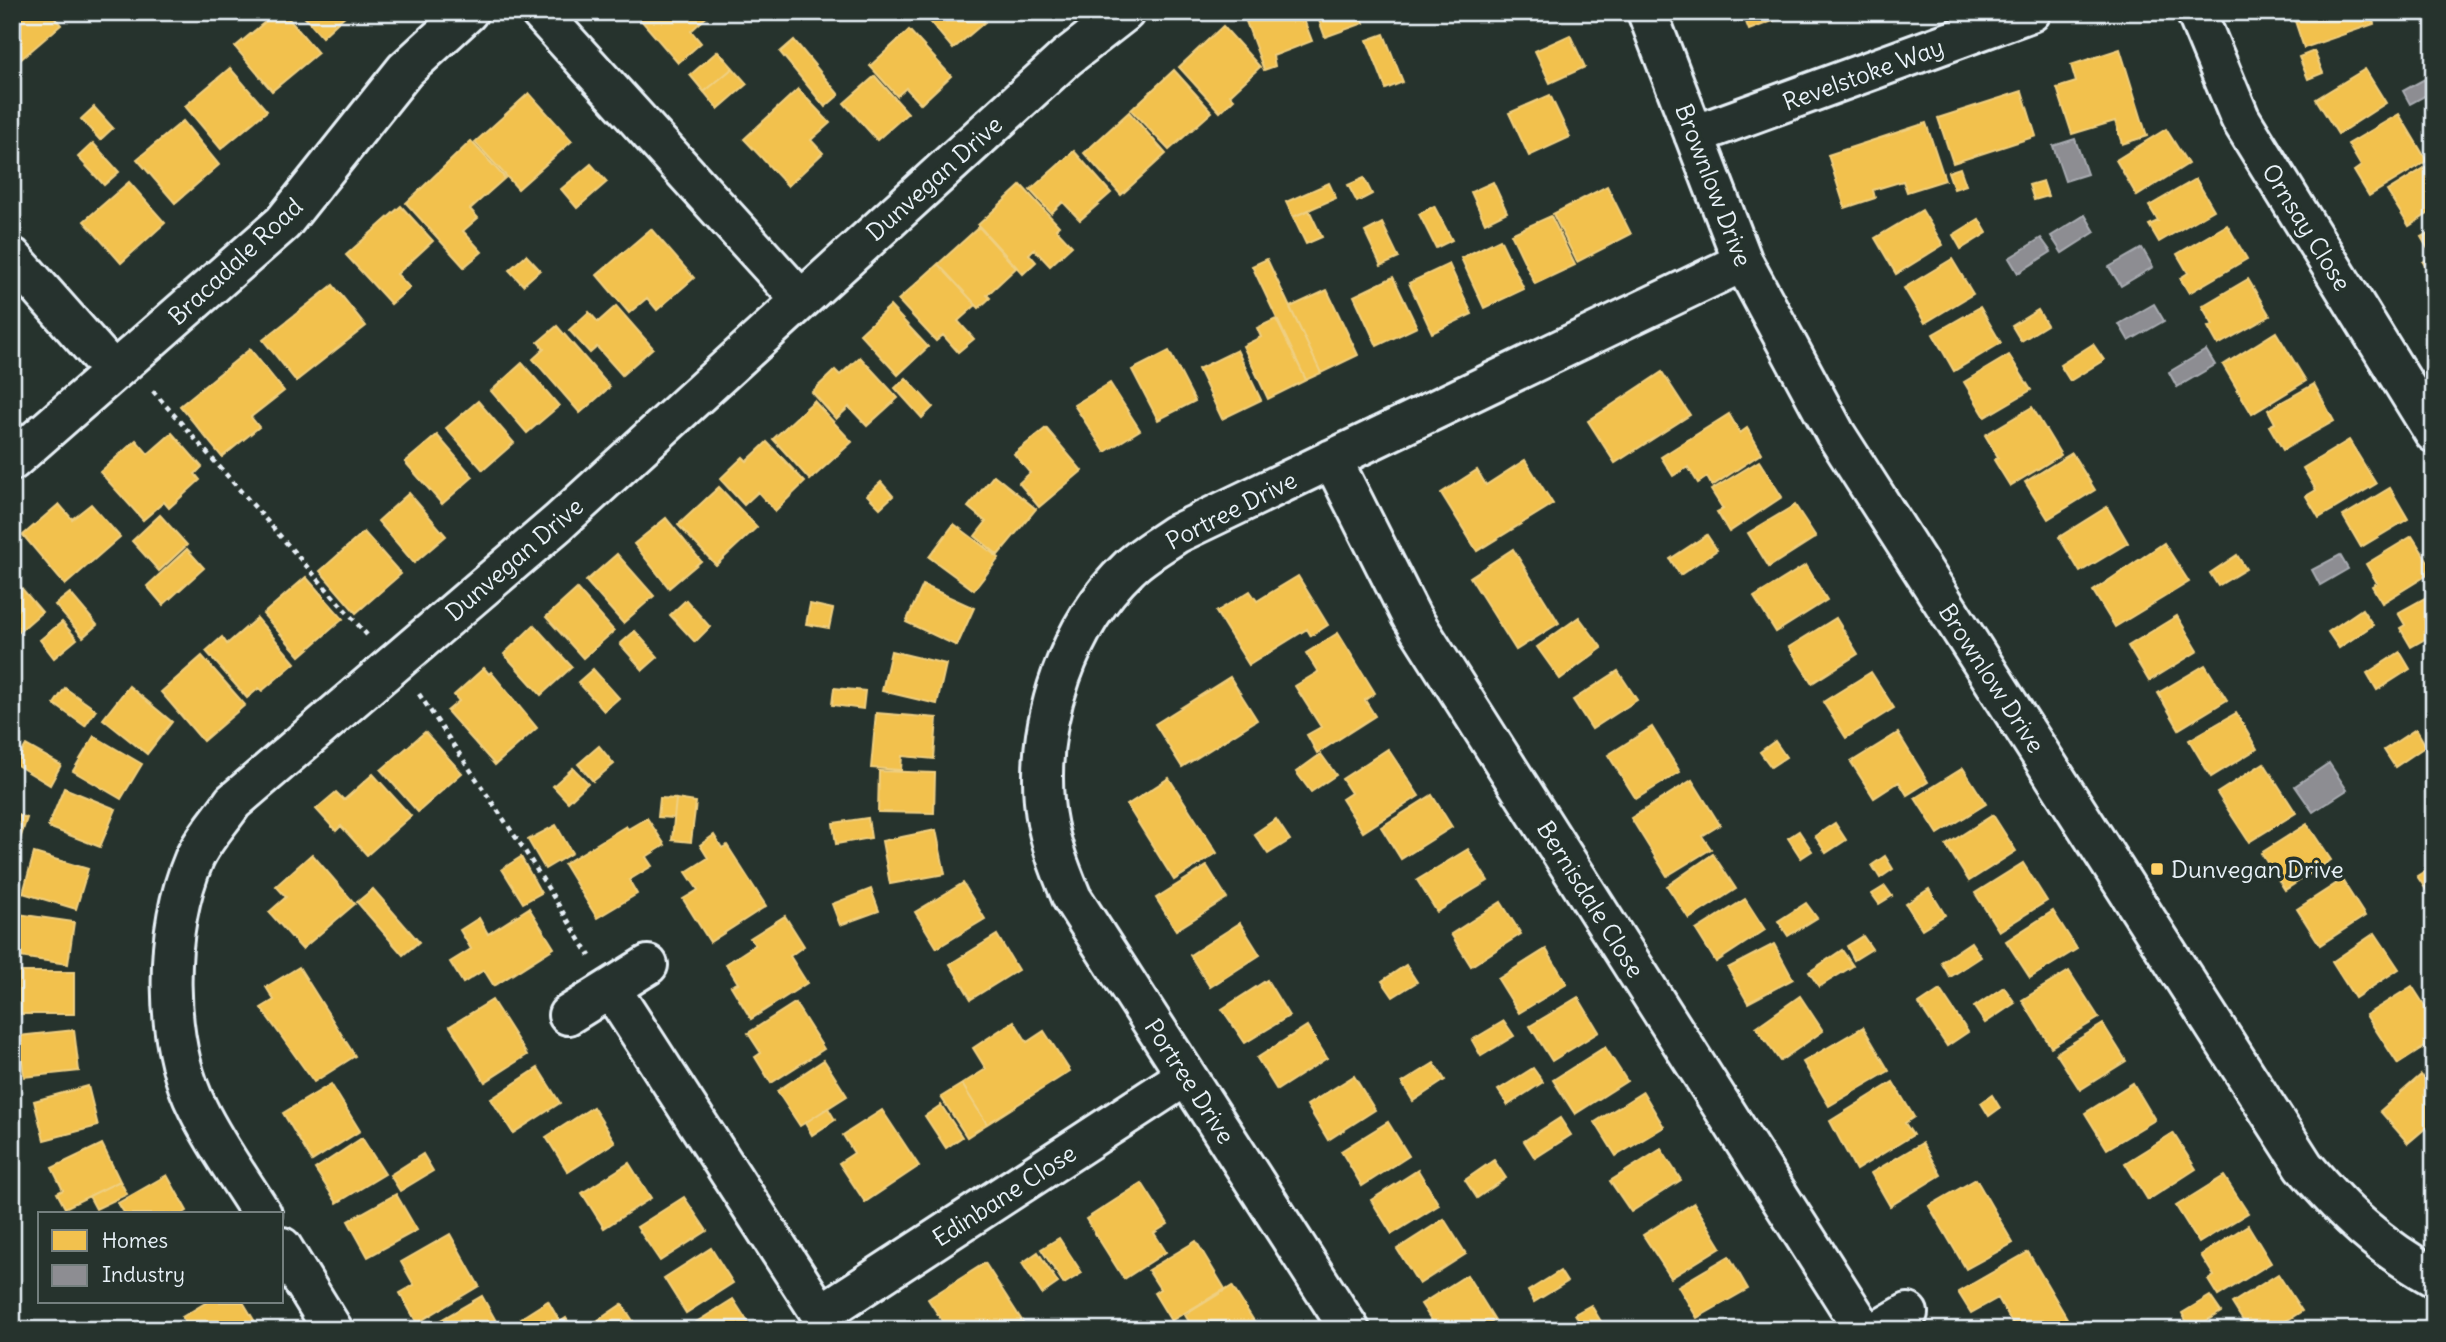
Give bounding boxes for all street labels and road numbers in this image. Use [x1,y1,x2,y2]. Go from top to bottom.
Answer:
street label: Revelstoke Way [1778,31,1948,117]
street label: Brownlow Drive [1669,99,1759,271]
street label: Dunvegan Drive [860,109,1008,247]
street label: Ornsay Close [2256,158,2358,296]
street label: Bracadale Road [162,191,308,331]
street label: Portree Drive [1161,464,1301,556]
street label: Dunvegan Drive [439,491,589,627]
street label: Brownlow Drive [1933,598,2051,758]
street label: Bernisdale Close [1531,815,1651,983]
street label: Portree Drive [1139,1013,1241,1149]
street label: Edinbane Close [927,1137,1081,1253]

